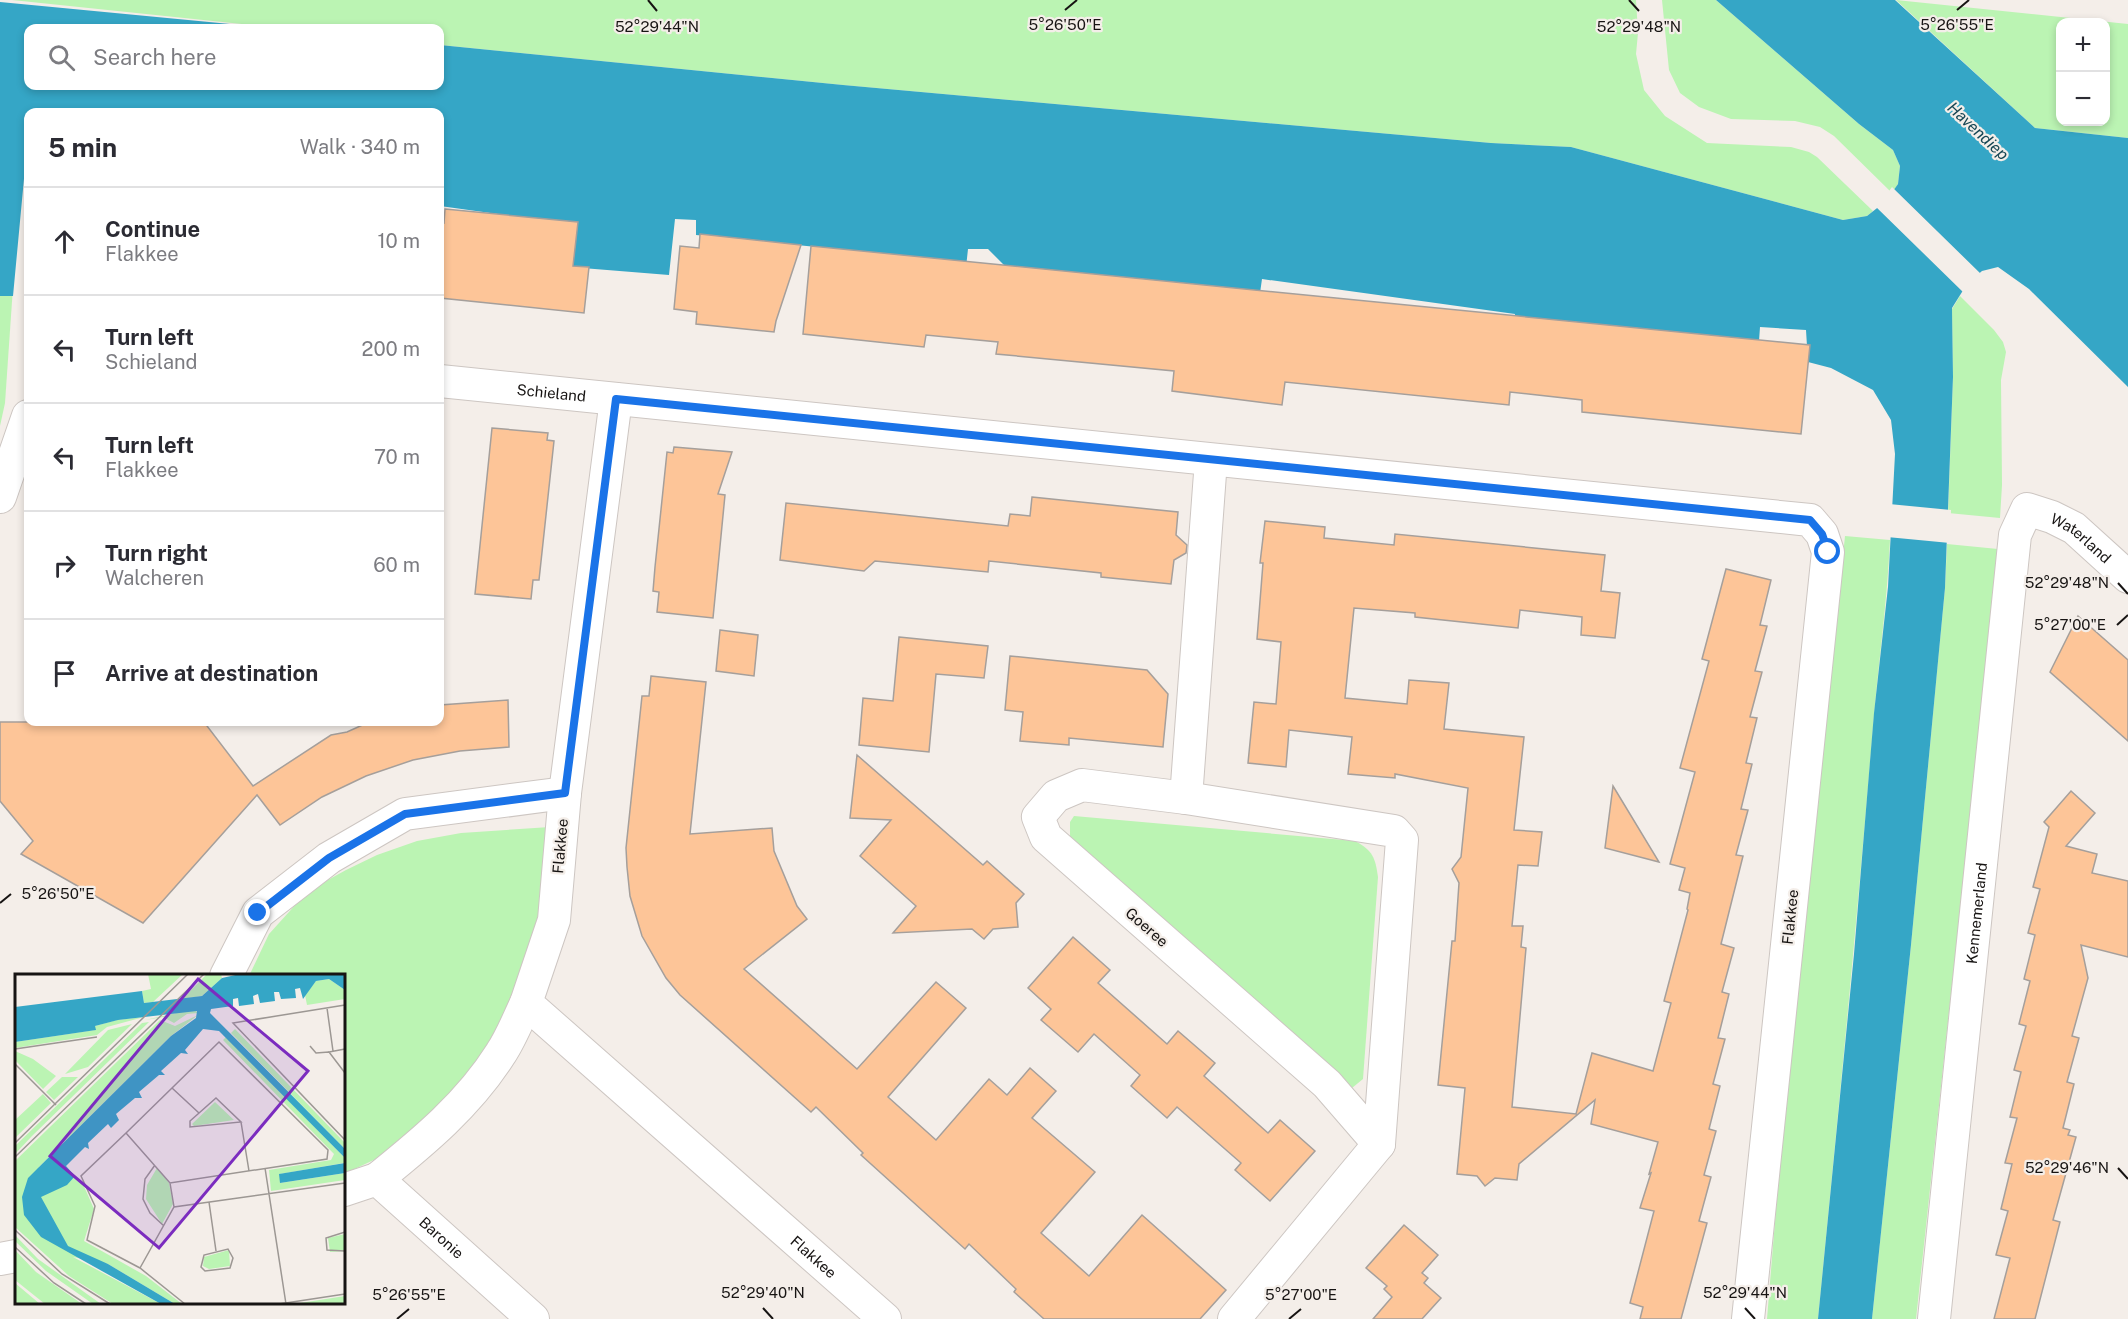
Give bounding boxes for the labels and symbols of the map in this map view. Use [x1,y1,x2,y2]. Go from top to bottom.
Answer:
text: 5°26'50"E [1028,16,1102,33]
text: 5°26'55"E [1920,16,1994,33]
text: 52°29'44"N [615,18,699,35]
text: 52°29'48"N [1597,18,1681,35]
water label: Havendiep [1944,98,2012,164]
street label: Schieland [516,380,587,404]
street label: Waterland [2048,509,2115,566]
route start [1814,538,1840,564]
text: 52°29'48"N [2025,574,2109,591]
text: 5°27'00"E [2034,616,2106,633]
street label: Flakkee [549,818,571,874]
street label: Kennemerland [1962,862,1990,965]
text: 5°26'50"E [21,885,95,902]
street label: Flakkee [1779,889,1801,945]
route end [244,899,270,925]
street label: Goeree [1122,904,1172,950]
inset map [15,974,345,1304]
text: 52°29'46"N [2025,1159,2109,1176]
street label: Baronie [416,1213,467,1261]
street label: Flakkee [788,1232,840,1281]
text: 52°29'40"N [721,1284,805,1301]
text: 52°29'44"N [1703,1284,1787,1301]
text: 5°26'55"E [372,1286,446,1303]
text: 5°27'00"E [1265,1286,1337,1303]

